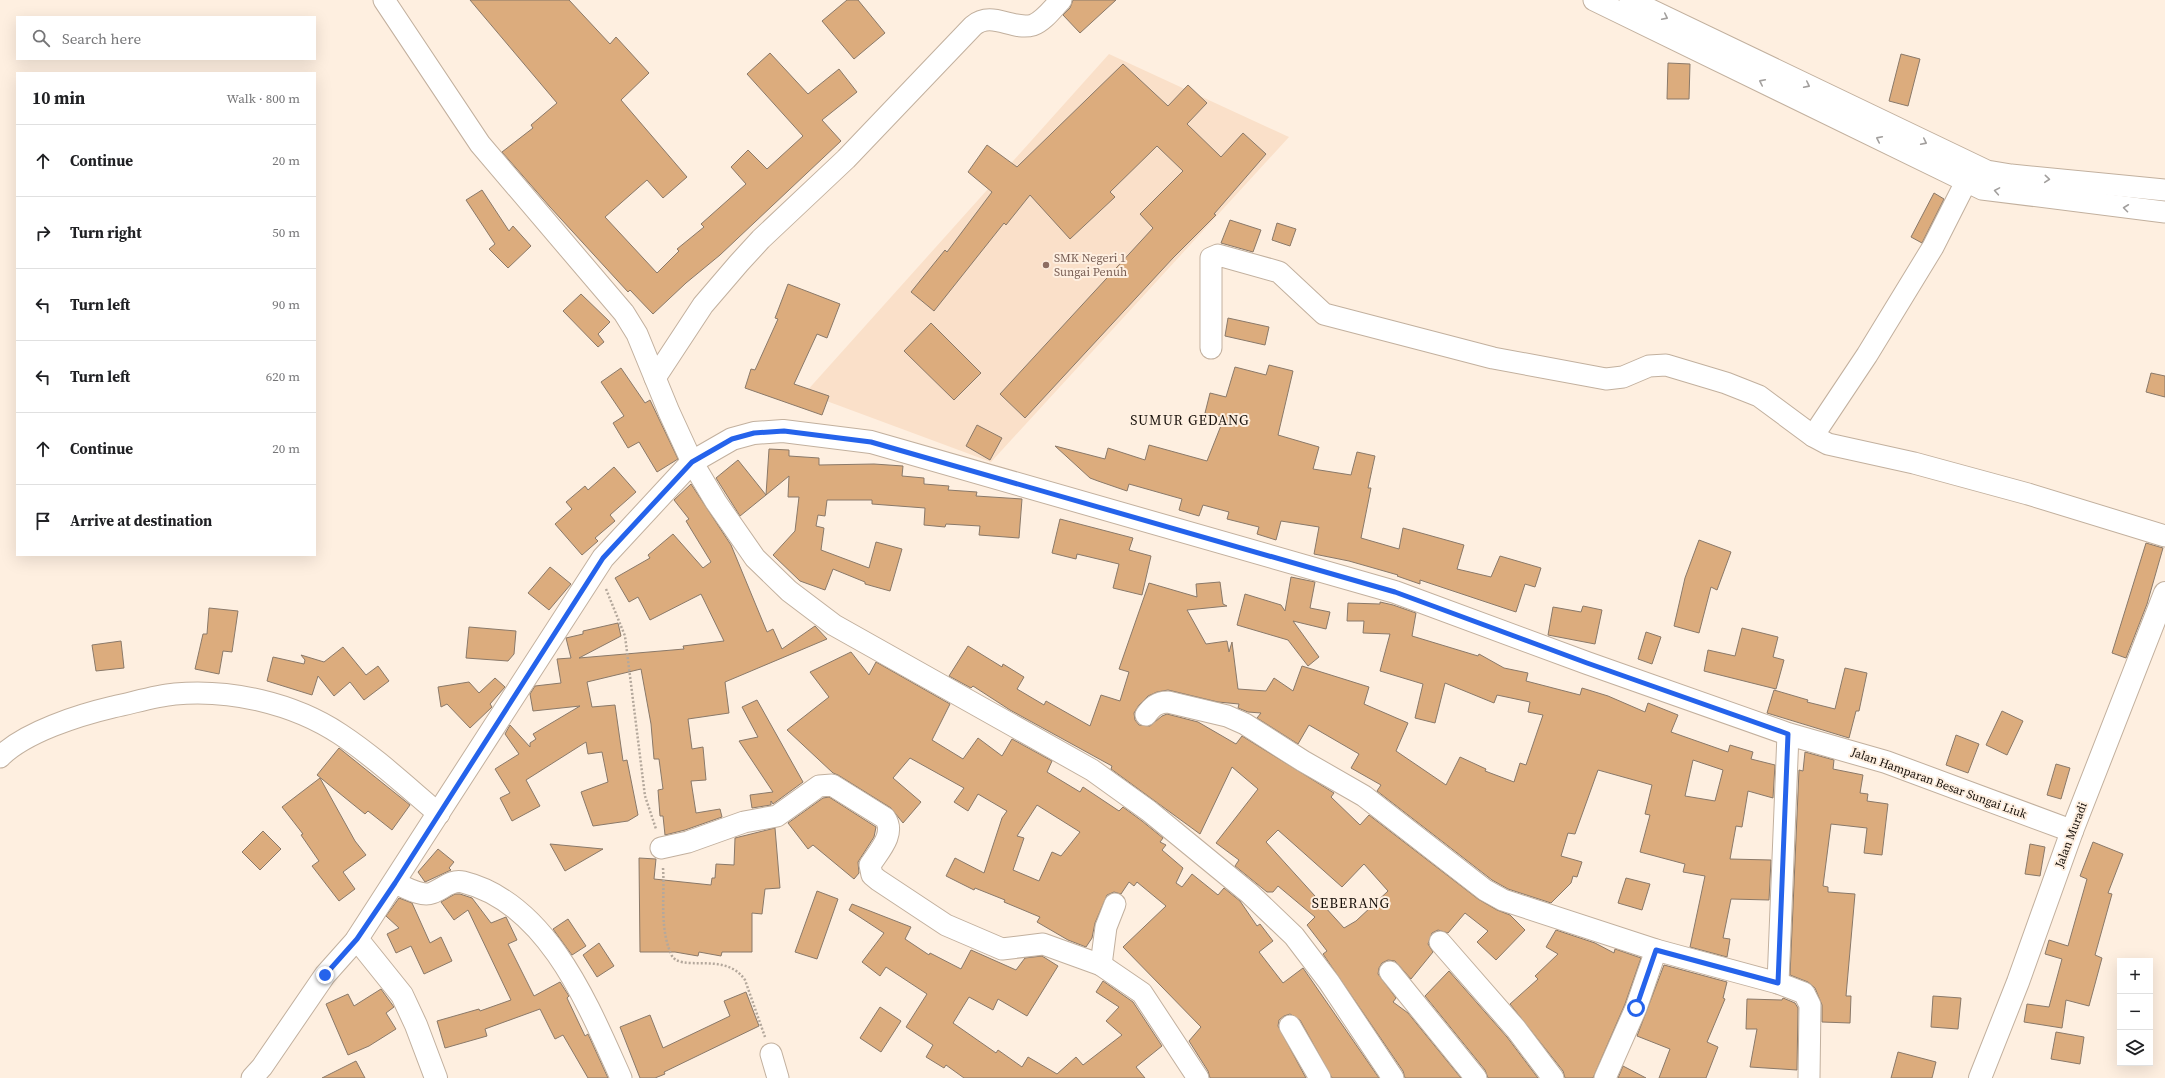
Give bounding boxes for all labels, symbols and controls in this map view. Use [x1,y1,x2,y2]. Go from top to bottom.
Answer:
one-way arrow [1660,12,1668,20]
search box [16,16,316,60]
icon: search [30,27,52,49]
text: Search here [62,28,141,49]
one-way arrow [1759,79,1766,87]
one-way arrow [1803,80,1810,88]
text: 10 min [32,86,85,110]
text: Walk · 800 m [227,90,300,107]
one-way arrow [1875,137,1883,144]
one-way arrow [1920,137,1928,145]
icon: ahead [32,150,54,172]
text: Continue [70,150,133,171]
text: 20 m [272,152,300,169]
one-way arrow [2044,174,2050,183]
one-way arrow [1994,188,2000,196]
one-way arrow [2123,203,2129,212]
icon: right [32,222,54,244]
text: Turn right [70,222,142,243]
text: 50 m [272,224,300,241]
place label: SMK Negeri 1 Sungai Penuh [1054,250,1127,280]
marker: SMK Negeri 1 Sungai Penuh [1041,260,1051,270]
icon: left [32,294,54,316]
text: Turn left [70,294,130,315]
text: 90 m [272,296,300,313]
icon: left [32,366,54,388]
text: Turn left [70,366,130,387]
text: 620 m [266,368,300,385]
district label: SUMUR GEDANG [1130,410,1250,430]
icon: ahead [32,438,54,460]
text: Continue [70,438,133,459]
text: 20 m [272,440,300,457]
icon: arrive [32,510,54,532]
text: Arrive at destination [70,510,212,531]
street label: Jalan Hamparan Besar Sungai Liuk [1848,743,2029,822]
street label: Jalan Muradi [2051,800,2091,871]
district label: SEBERANG [1312,893,1390,913]
map controls [2117,958,2153,1066]
button: + [2117,958,2153,994]
route end [316,966,334,984]
button: − [2117,994,2153,1030]
route start [1627,999,1645,1017]
button: layers [2117,1030,2153,1066]

